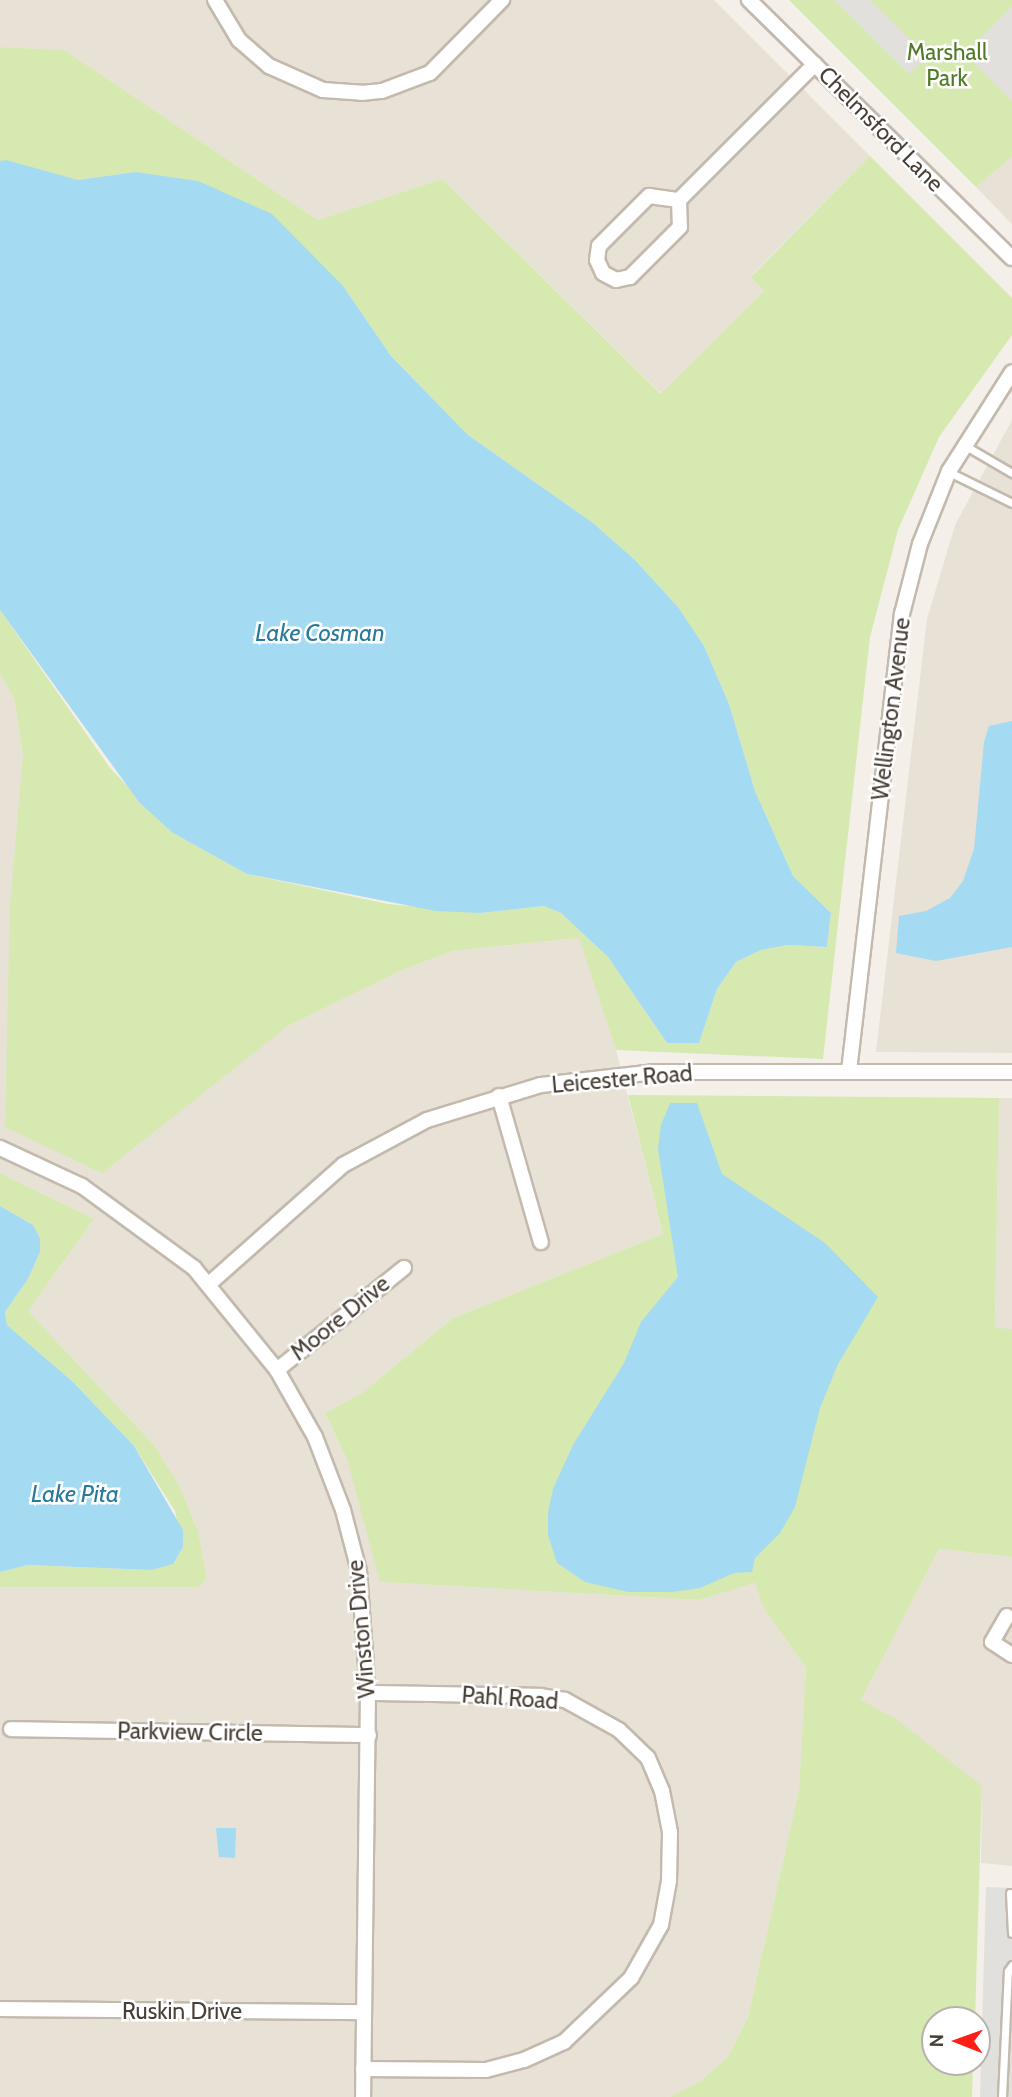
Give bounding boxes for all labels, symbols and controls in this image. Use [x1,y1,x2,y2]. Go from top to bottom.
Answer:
park label: Marshall Park [907,38,987,92]
street label: Chelmsford Lane [813,61,949,197]
street label: Wellington Avenue [866,616,916,802]
water label: Lake Cosman [255,619,385,647]
street label: Leicester Road [550,1059,694,1099]
street label: Moore Drive [285,1270,395,1366]
water label: Lake Pita [31,1480,119,1508]
street label: Winston Drive [341,1559,381,1699]
street label: Pahl Road [461,1681,559,1715]
street label: Parkview Circle [117,1717,263,1747]
street label: Ruskin Drive [122,1997,242,2025]
north arrow [921,2006,991,2076]
text: N [925,2034,948,2048]

